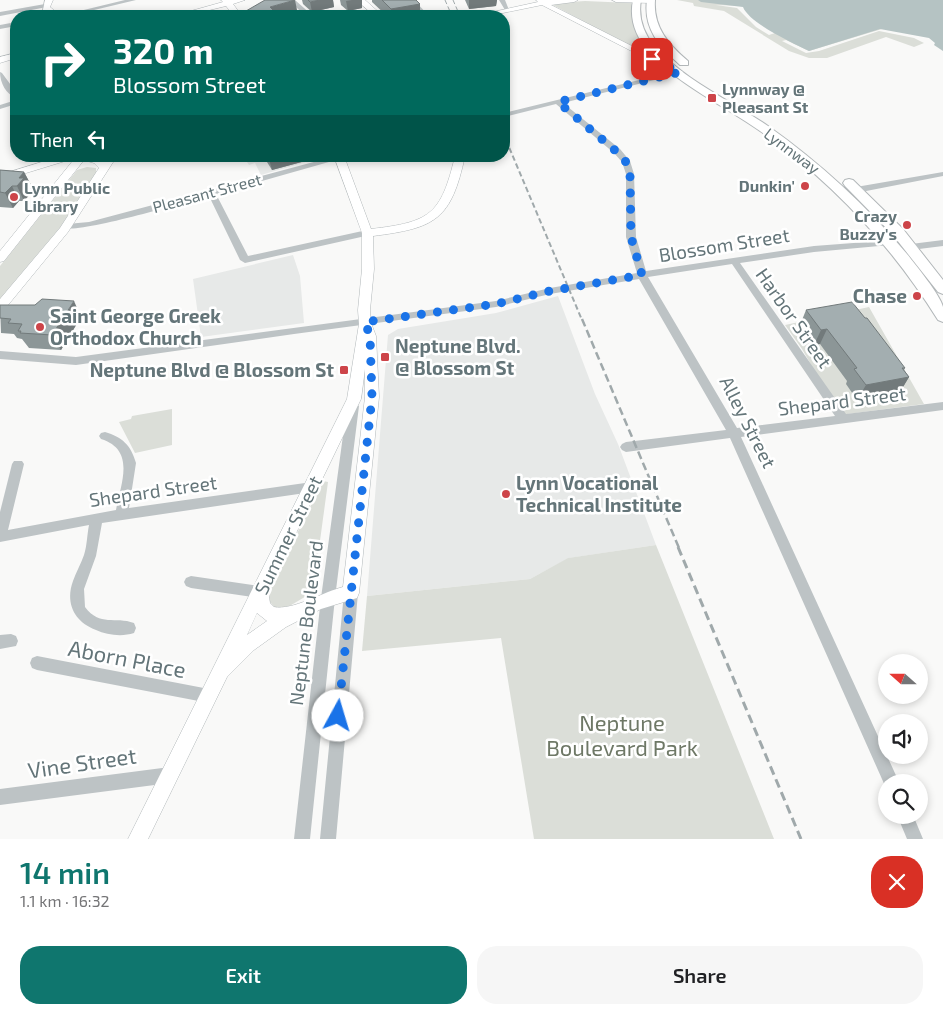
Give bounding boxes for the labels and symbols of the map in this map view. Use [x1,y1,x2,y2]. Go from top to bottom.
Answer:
pin [631,38,673,80]
place label: Lynnway @ Pleasant St [722,79,809,116]
marker: Lynnway @ Pleasant St [706,92,718,104]
street label: Lynnway [761,124,824,178]
street label: Pleasant Street [150,169,263,216]
place label: Dunkin' [739,176,795,195]
place label: Lynn Public Library [24,178,110,216]
marker: Dunkin' [799,180,811,192]
marker: Lynn Public Library [8,191,20,203]
place label: Crazy Buzzy's [839,206,897,244]
marker: Crazy Buzzy's [901,219,913,231]
street label: Blossom Street [657,223,791,266]
street label: Harbor Street [752,263,837,372]
place label: Chase [853,284,907,307]
marker: Chase [911,290,923,302]
place label: Saint George Greek Orthodox Church [50,304,221,349]
marker: Saint George Greek Orthodox Church [34,321,46,333]
place label: Neptune Blvd. @ Blossom St [395,334,521,379]
marker: Neptune Blvd. @ Blossom St [379,351,391,363]
place label: Neptune Blvd @ Blossom St [90,358,334,381]
marker: Neptune Blvd @ Blossom St [338,364,350,376]
street label: Alley Street [716,372,781,472]
street label: Shepard Street [777,381,907,420]
street label: Shepard Street [88,470,218,511]
place label: Lynn Vocational Technical Institute [516,471,682,516]
street label: Summer Street [249,472,326,598]
marker: Lynn Vocational Technical Institute [500,488,512,500]
street label: Neptune Boulevard [284,539,327,707]
street label: Aborn Place [66,634,188,682]
north arrow [878,654,928,704]
position arrow [311,689,363,741]
park label: Neptune Boulevard Park [546,709,698,760]
street label: Vine Street [26,742,138,783]

